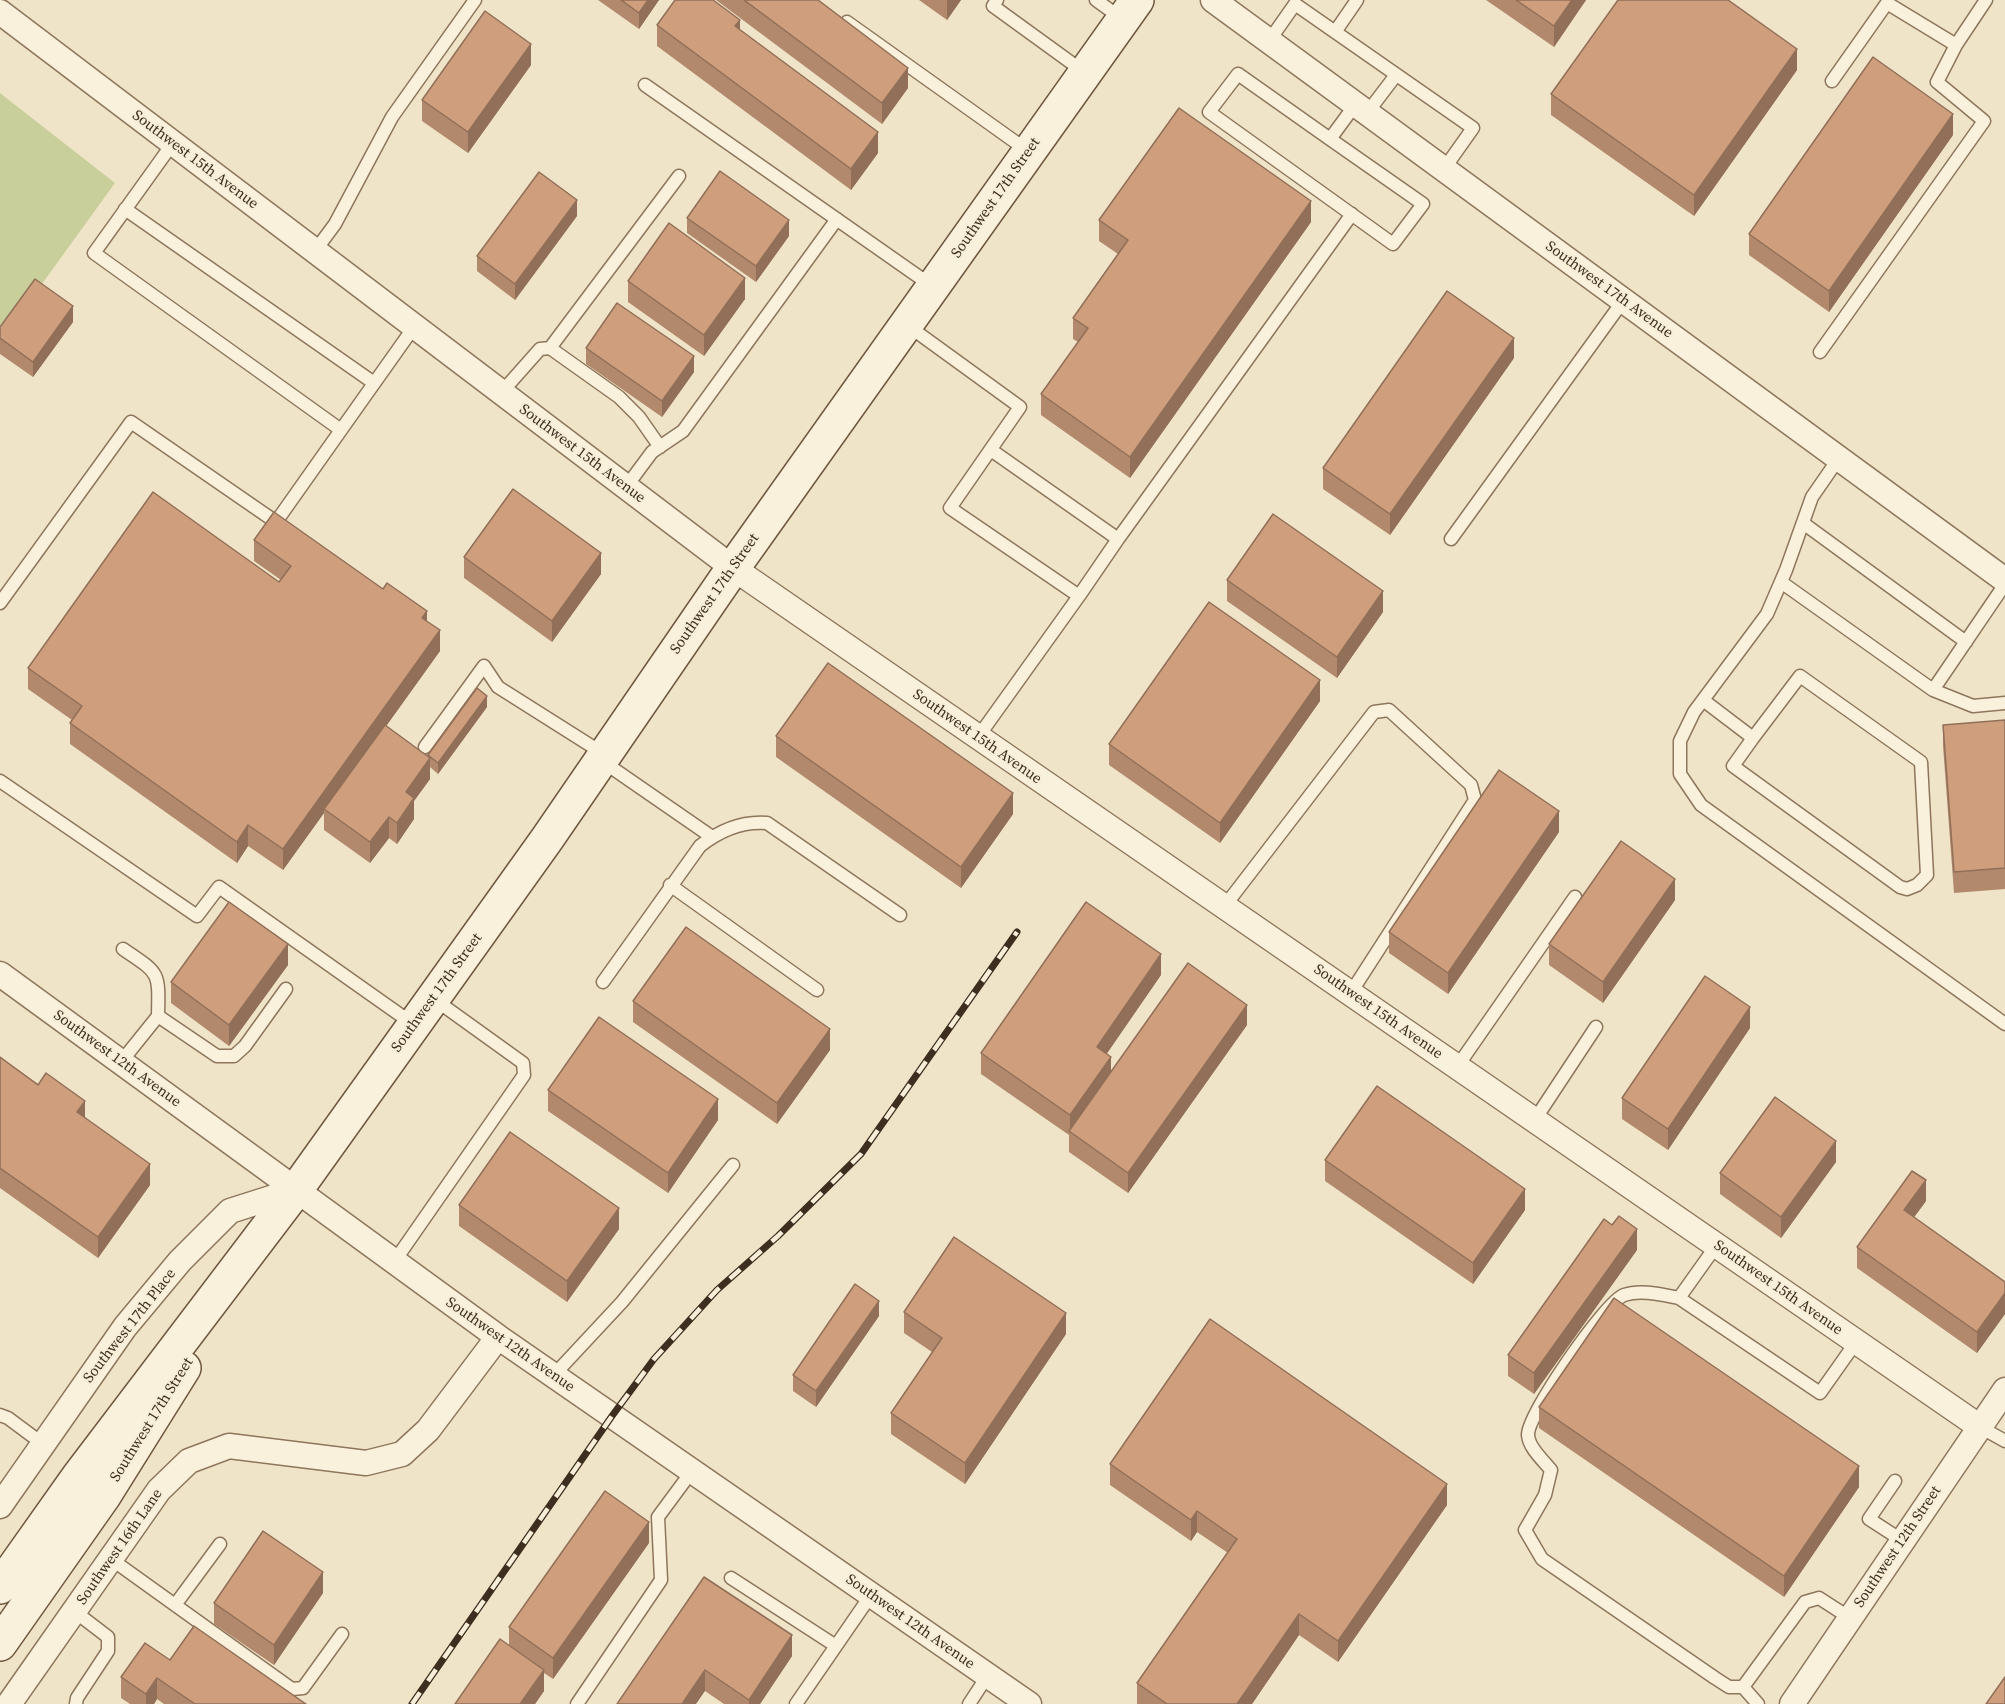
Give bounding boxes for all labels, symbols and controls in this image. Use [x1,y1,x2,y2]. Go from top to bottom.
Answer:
street label: Southwest 15th Avenue [128,107,262,213]
street label: Southwest 17th Street [948,134,1044,262]
street label: Southwest 17th Avenue [1542,238,1676,342]
street label: Southwest 15th Avenue [515,401,649,507]
street label: Southwest 17th Street [667,530,763,658]
street label: Southwest 15th Avenue [909,686,1045,788]
street label: Southwest 17th Street [388,930,486,1056]
street label: Southwest 15th Avenue [1310,961,1446,1063]
street label: Southwest 12th Avenue [50,1007,184,1111]
street label: Southwest 15th Avenue [1710,1237,1846,1339]
street label: Southwest 17th Place [80,1265,180,1387]
street label: Southwest 12th Avenue [442,1294,578,1396]
street label: Southwest 17th Street [107,1355,197,1485]
street label: Southwest 12th Street [1851,1483,1945,1611]
street label: Southwest 16th Lane [73,1486,167,1608]
street label: Southwest 12th Avenue [842,1571,978,1673]

